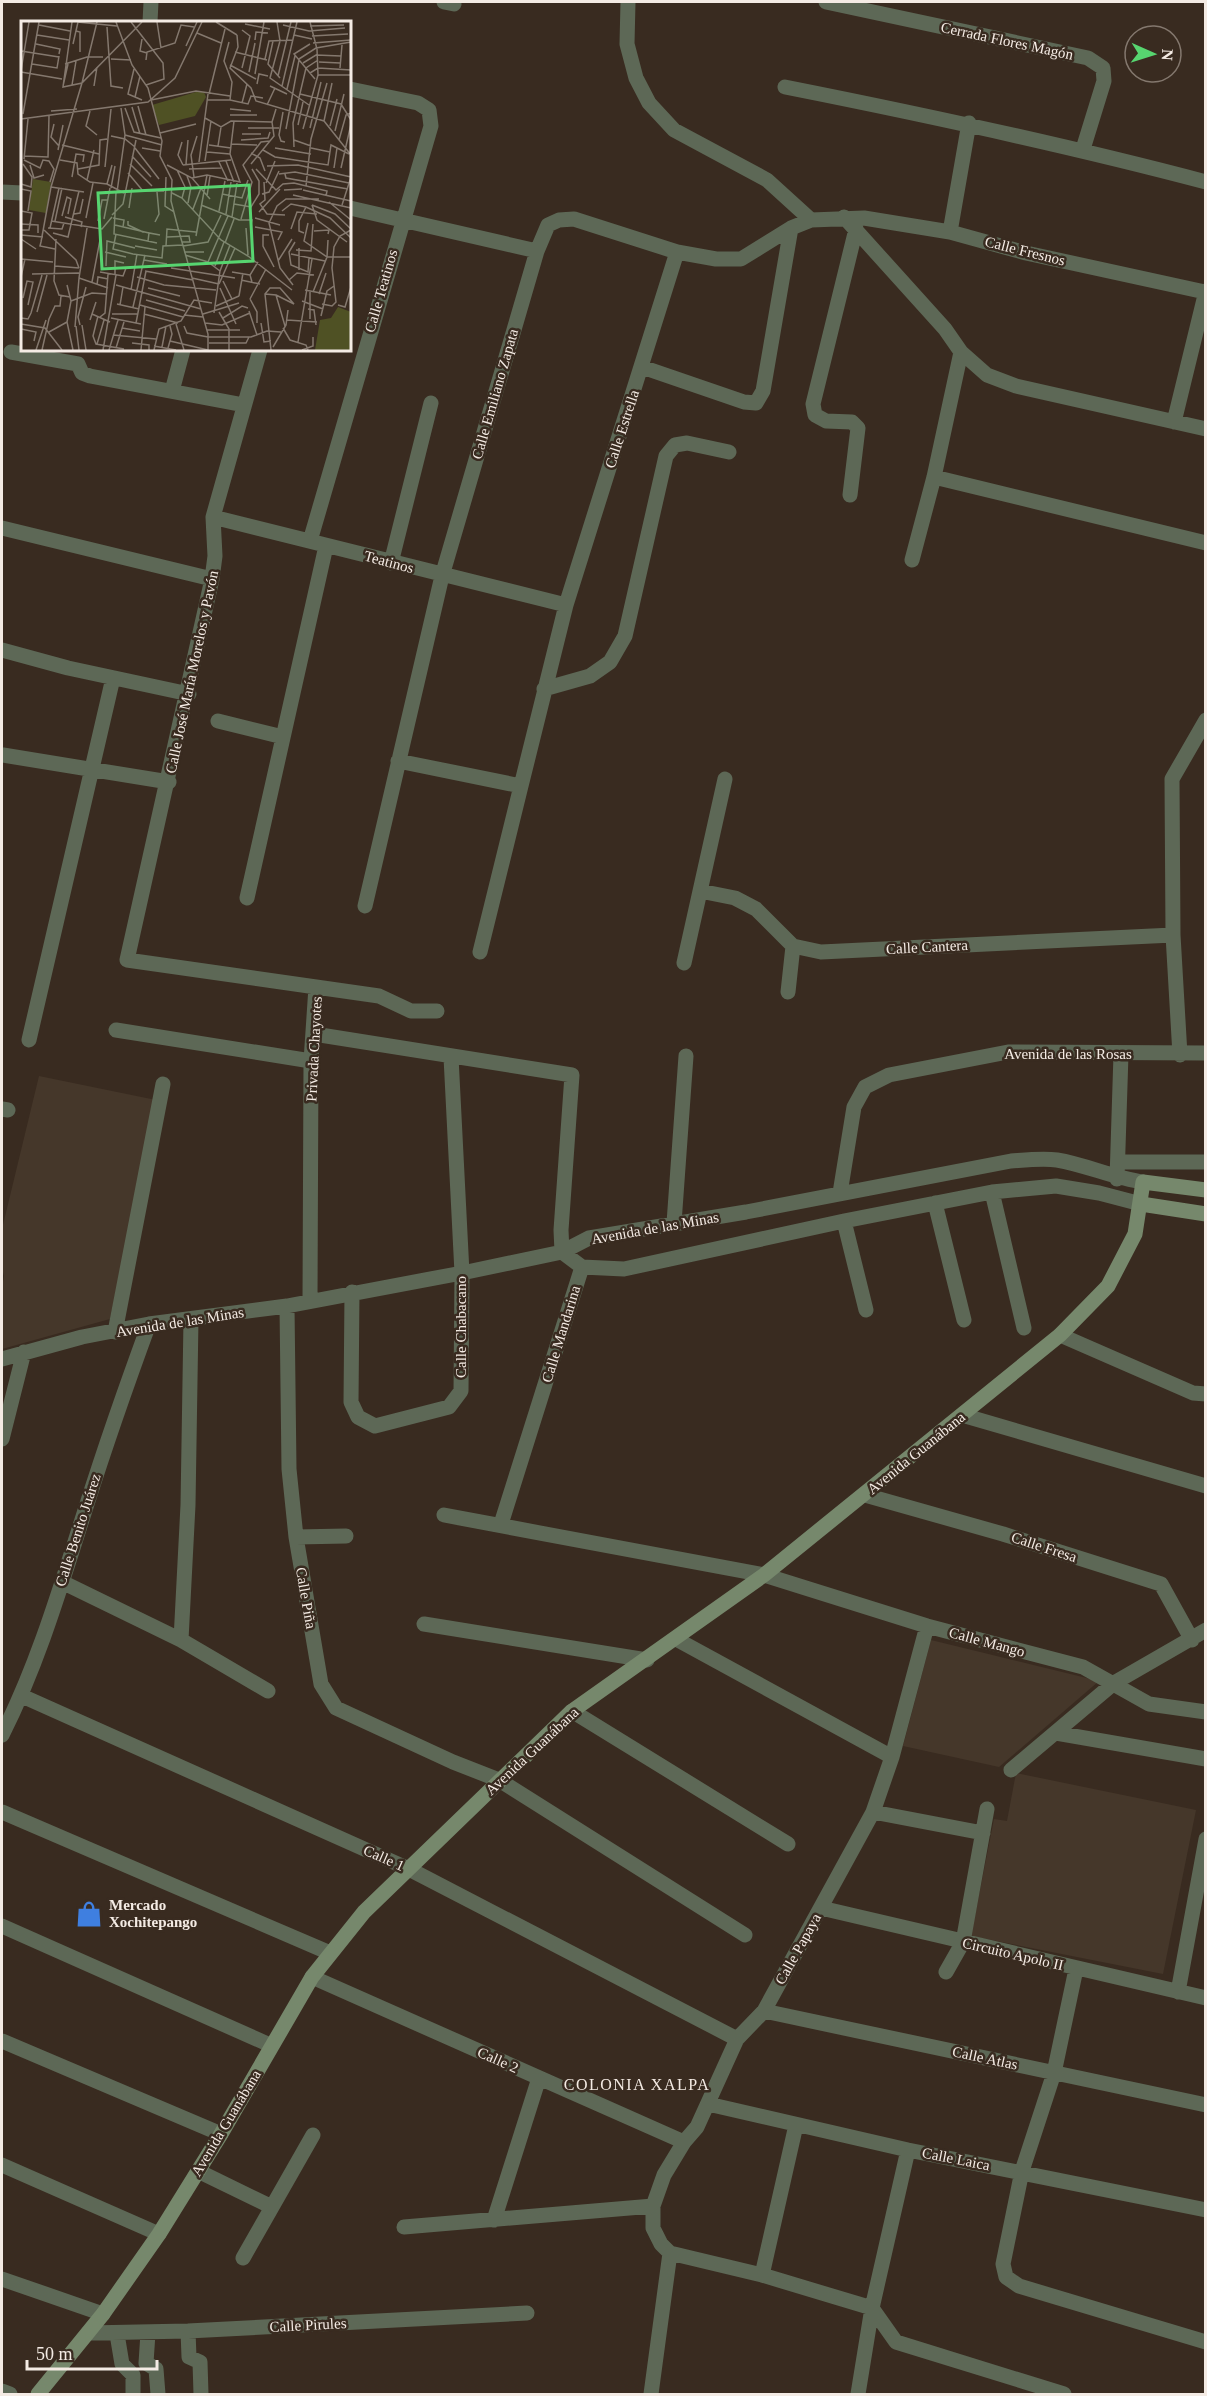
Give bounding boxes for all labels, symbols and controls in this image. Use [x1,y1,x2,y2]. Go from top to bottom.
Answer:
street label: Cerrada Flores Magón [939,19,1075,63]
inset map [21,21,351,351]
north arrow [1123,24,1183,84]
text: N [1159,49,1176,61]
street label: Calle Fresnos [983,233,1067,269]
street label: Calle Teatinos [361,247,401,334]
street label: Calle Emiliano Zapata [469,327,521,461]
street label: Calle Estrella [602,388,642,470]
street label: Teatinos [362,548,416,576]
street label: Calle José María Morelos y Pavón [163,569,221,775]
street label: Calle Cantera [886,937,969,957]
street label: Privada Chayotes [303,996,325,1102]
street label: Avenida de las Rosas [1004,1046,1132,1062]
street label: Avenida de las Minas [590,1209,720,1247]
street label: Calle Chabacano [453,1276,469,1378]
street label: Calle Mandarina [539,1283,583,1384]
street label: Avenida de las Minas [115,1304,245,1340]
street label: Avenida Guanábana [864,1409,968,1497]
street label: Calle Benito Juárez [52,1471,104,1588]
street label: Calle Fresa [1009,1529,1079,1565]
street label: Calle Piña [293,1566,319,1630]
street label: Calle Mango [947,1624,1027,1660]
street label: Avenida Guanábana [482,1704,582,1798]
street label: Calle 1 [361,1842,407,1874]
place label: Mercado Xochitepango [109,1897,197,1930]
shop icon: Mercado Xochitepango [74,1899,104,1929]
street label: Calle Papaya [772,1910,824,1987]
street label: Circuito Apolo II [961,1935,1065,1973]
street label: Calle Atlas [951,2043,1019,2073]
street label: Calle 2 [475,2044,521,2076]
street label: Avenida Guanábana [188,2067,264,2179]
district label: COLONIA XALPA [564,2076,710,2093]
street label: Calle Laica [921,2145,992,2173]
street label: Calle Pirules [269,2315,347,2335]
scale bar [27,2333,158,2371]
text: 50 m [36,2344,73,2364]

